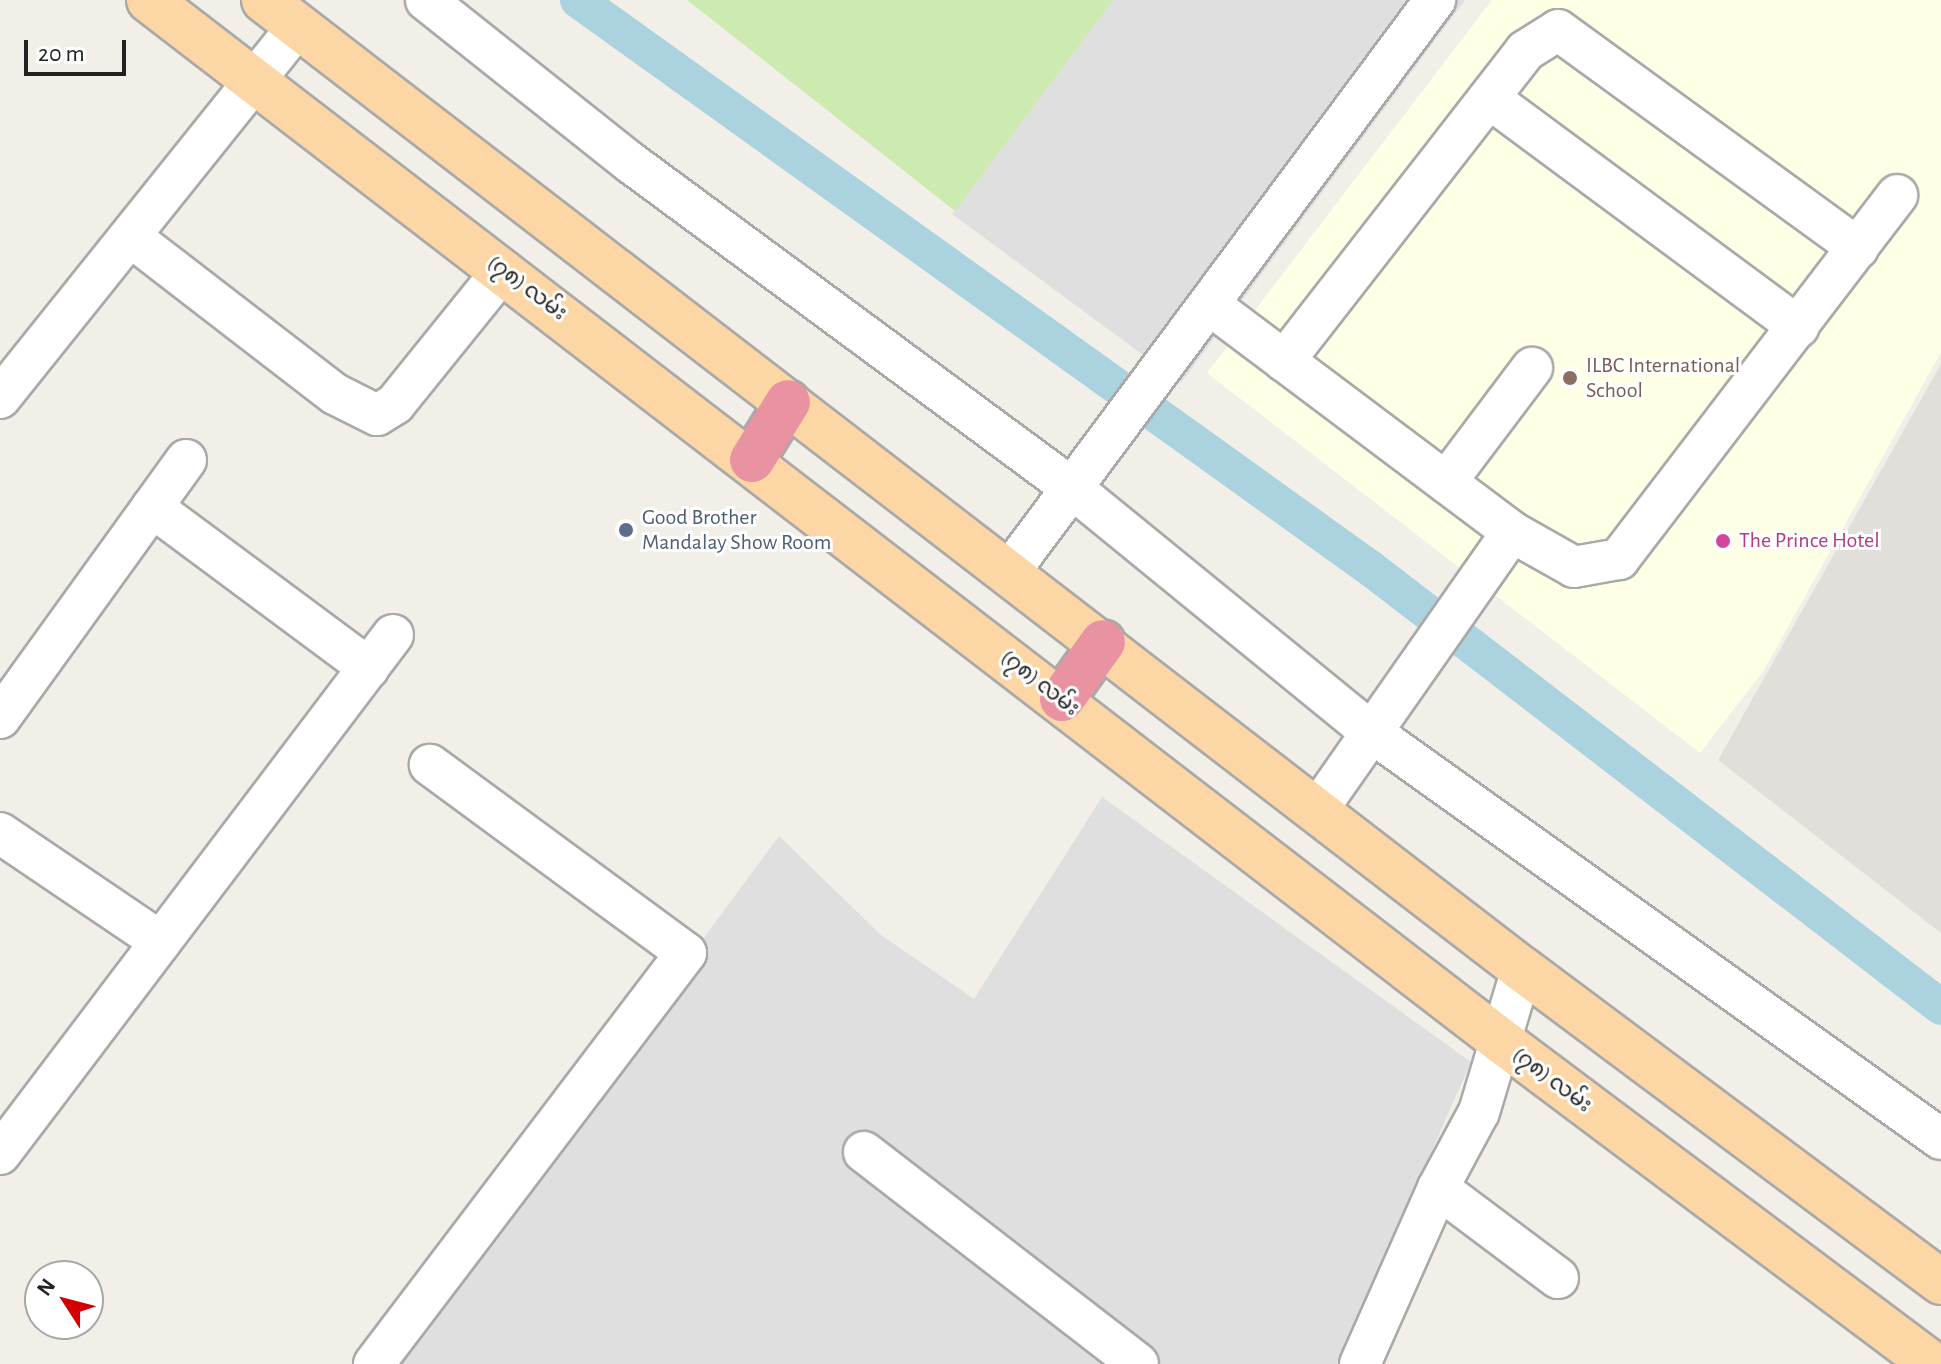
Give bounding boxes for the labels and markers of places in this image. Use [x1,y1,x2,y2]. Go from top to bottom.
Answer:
place label: ILBC International School [1586,352,1740,404]
marker: ILBC International School [1561,369,1579,387]
place label: Good Brother Mandalay Show Room [642,504,831,556]
marker: Good Brother Mandalay Show Room [617,521,635,539]
place label: The Prince Hotel [1739,528,1880,554]
marker: The Prince Hotel [1714,532,1732,550]

